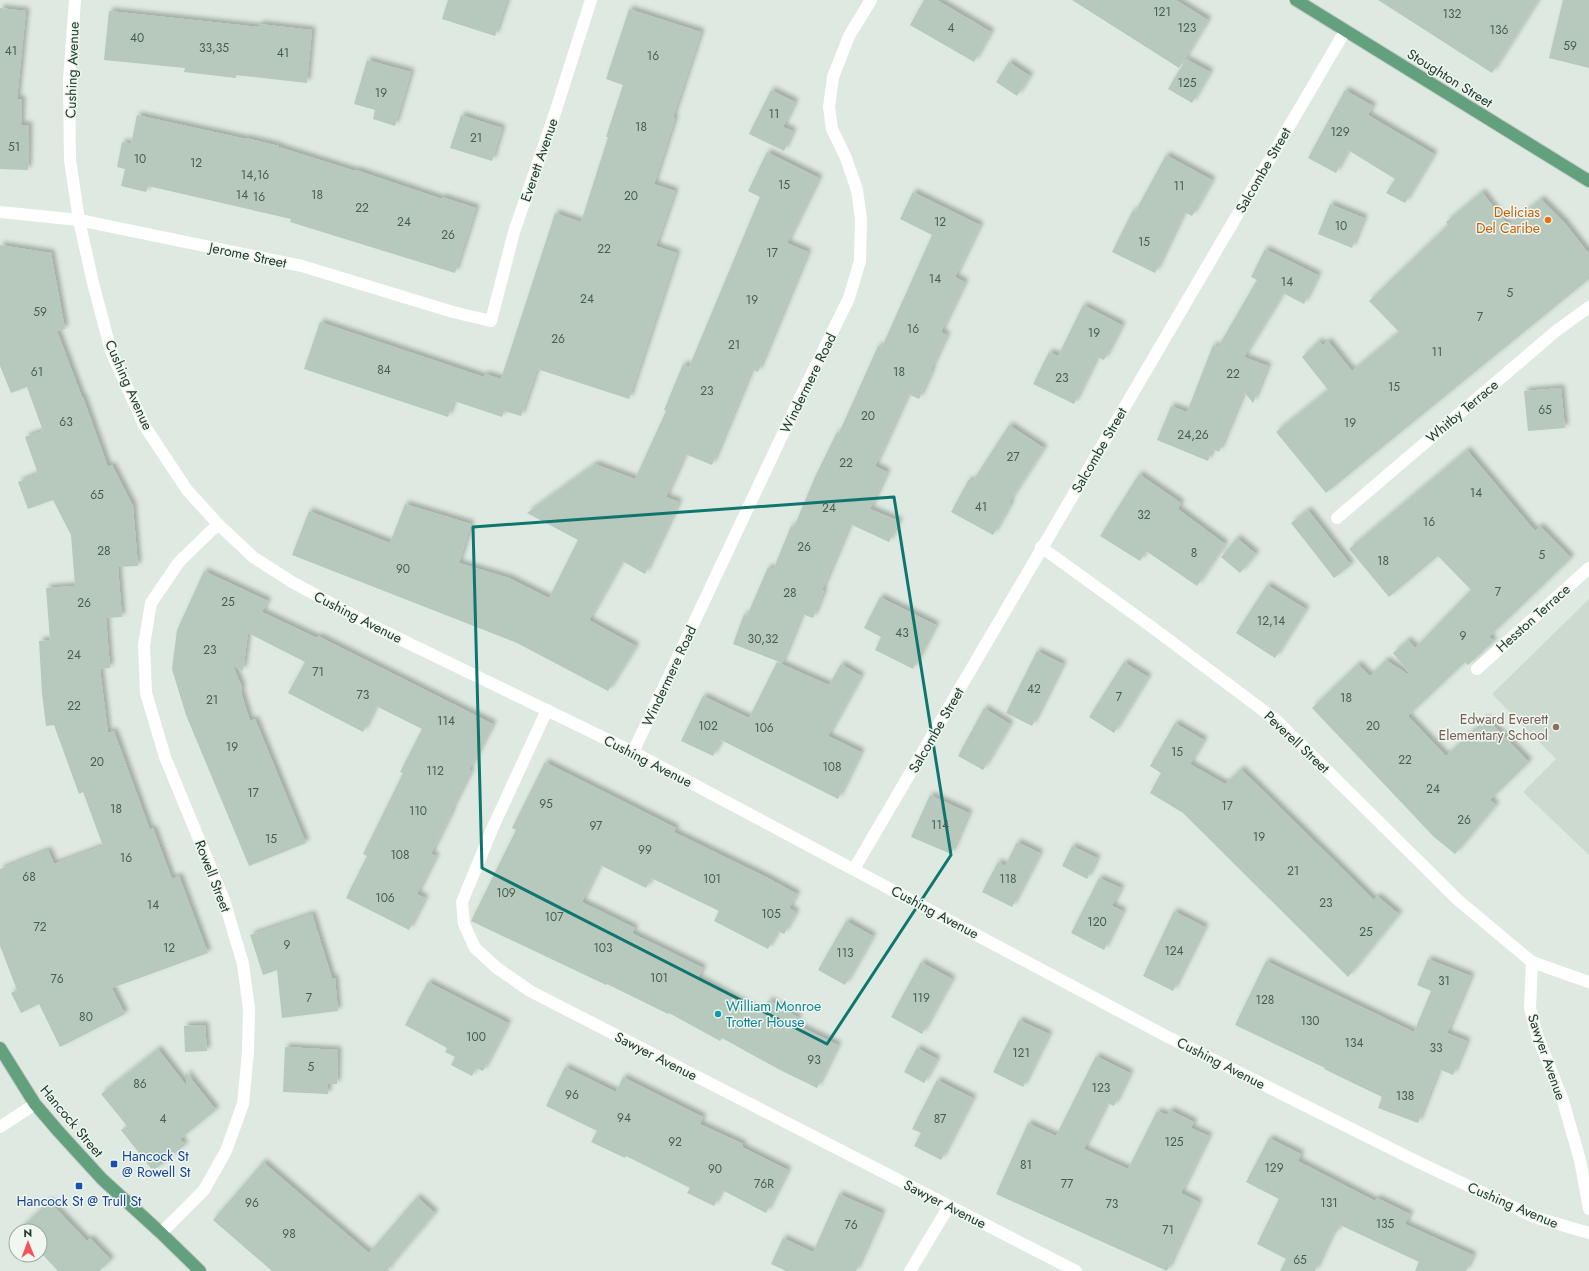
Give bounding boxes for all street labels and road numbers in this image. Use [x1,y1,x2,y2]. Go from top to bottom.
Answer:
street label: Cushing Avenue [60,21,84,119]
street label: Stoughton Street [1403,44,1497,113]
street label: Everett Avenue [515,116,563,204]
street label: Salcombe Street [1230,123,1296,216]
street label: Jerome Street [206,237,289,273]
street label: Windermere Road [775,330,841,436]
street label: Cushing Avenue [100,337,158,433]
street label: Whitby Terrace [1422,375,1502,447]
street label: Salcombe Street [1066,403,1132,496]
street label: Hesston Terrace [1492,579,1574,657]
street label: Cushing Avenue [310,586,406,648]
street label: Windermere Road [637,622,701,730]
street label: Salcombe Street [903,683,969,776]
street label: Peverell Street [1260,706,1335,778]
street label: Cushing Avenue [600,730,696,792]
street label: Rowell Street [190,837,236,916]
street label: Cushing Avenue [888,880,982,944]
street label: Sawyer Avenue [1523,1011,1571,1103]
street label: Sawyer Avenue [611,1027,701,1085]
street label: Cushing Avenue [1173,1032,1269,1094]
street label: Hancock Street [36,1081,109,1162]
street label: Sawyer Avenue [900,1175,990,1233]
street label: Cushing Avenue [1465,1177,1561,1233]

